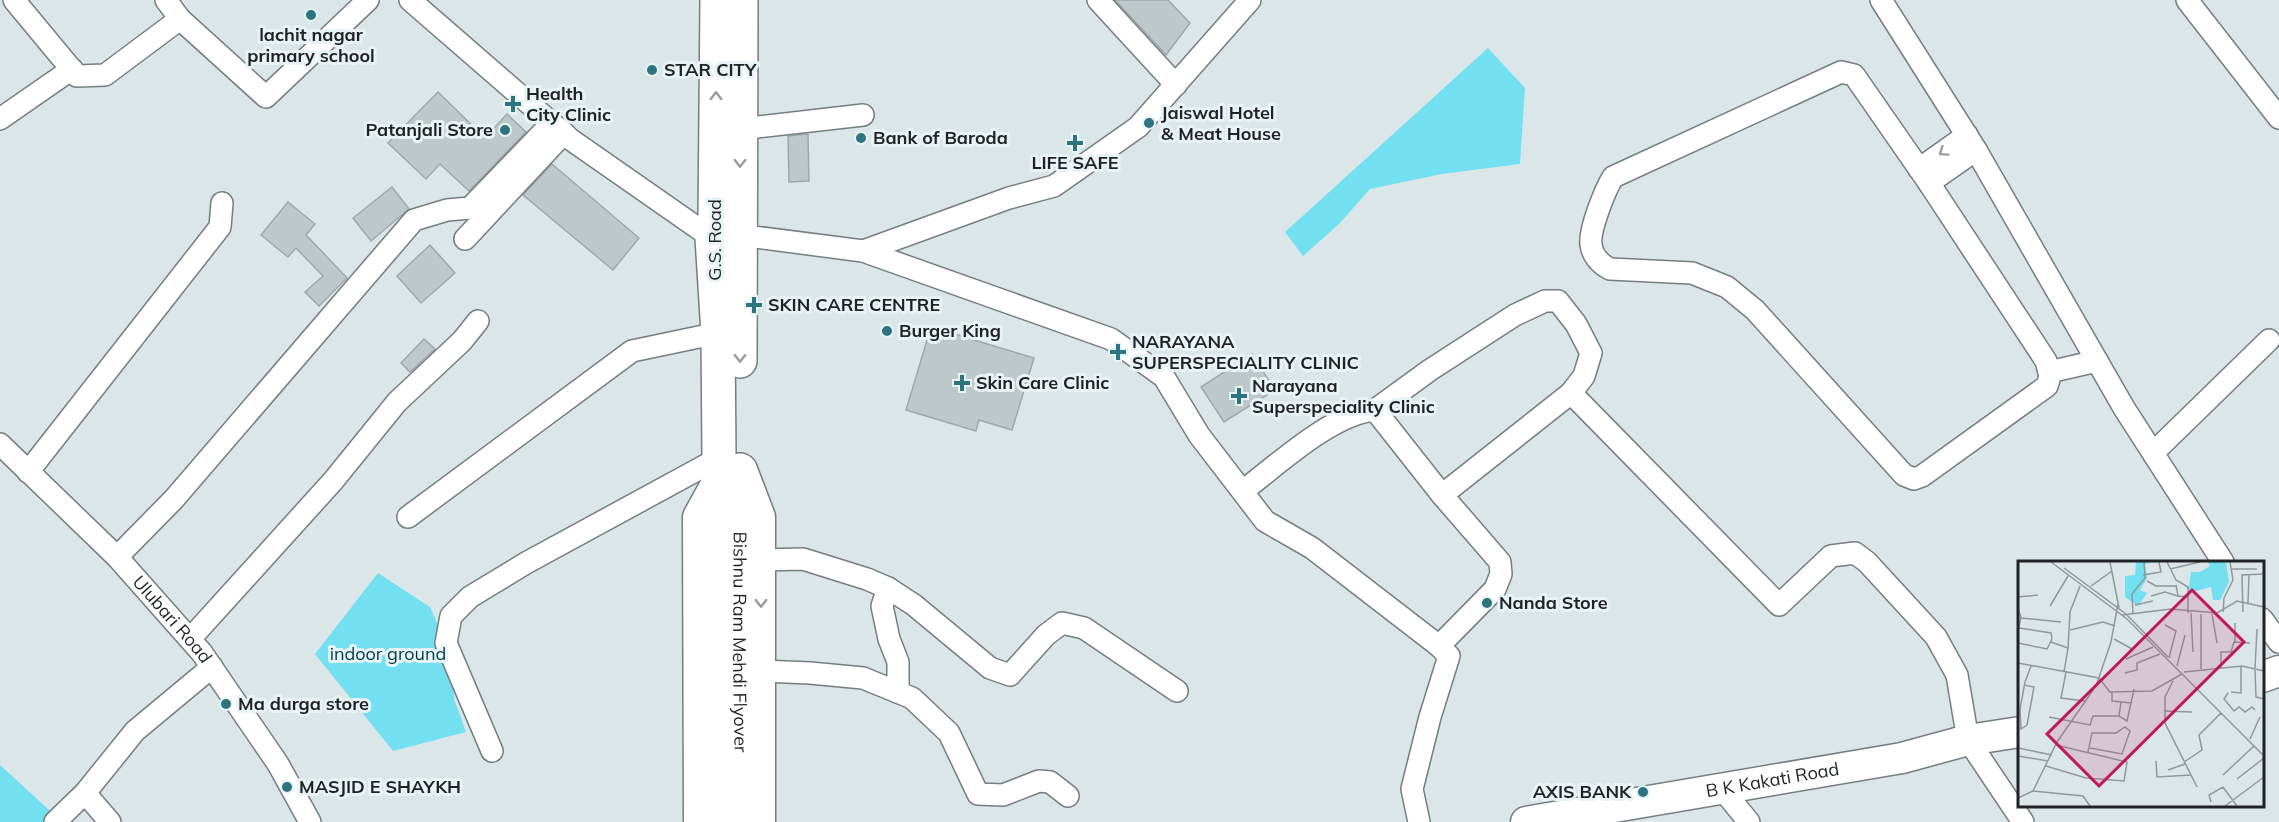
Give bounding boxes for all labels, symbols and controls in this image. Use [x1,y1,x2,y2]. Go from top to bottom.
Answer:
marker: lachit nagar primary school [304,8,318,22]
place label: lachit nagar primary school [247,23,375,67]
place label: STAR CITY [664,58,757,81]
marker: STAR CITY [645,63,659,77]
place label: Health City Clinic [526,82,611,126]
one-way arrow [710,92,722,101]
marker: Health City Clinic [504,95,522,113]
place label: Jaiswal Hotel & Meat House [1161,101,1281,145]
marker: Jaiswal Hotel & Meat House [1142,116,1156,130]
place label: Patanjali Store [366,118,493,141]
marker: Patanjali Store [498,123,512,137]
place label: Bank of Baroda [873,126,1008,149]
marker: Bank of Baroda [854,131,868,145]
marker: LIFE SAFE [1068,136,1082,150]
one-way arrow [1938,145,1949,156]
place label: LIFE SAFE [1031,151,1119,174]
one-way arrow [734,159,746,168]
street label: G.S. Road [703,199,726,281]
place label: SKIN CARE CENTRE [768,293,940,316]
marker: SKIN CARE CENTRE [745,296,763,314]
place label: Burger King [899,319,1001,342]
marker: Burger King [880,324,894,338]
place label: NARAYANA SUPERSPECIALITY CLINIC [1132,330,1359,374]
marker: NARAYANA SUPERSPECIALITY CLINIC [1109,343,1127,361]
one-way arrow [734,354,746,363]
place label: Skin Care Clinic [976,371,1109,394]
marker: Skin Care Clinic [953,374,971,392]
place label: Narayana Superspeciality Clinic [1252,374,1435,418]
marker: Narayana Superspeciality Clinic [1230,387,1248,405]
street label: Bishnu Ram Mehdi Flyover [728,531,753,753]
inset map [2018,561,2264,807]
street label: Ulubari Road [128,571,217,667]
place label: Nanda Store [1499,591,1608,614]
marker: Nanda Store [1480,596,1494,610]
one-way arrow [755,599,767,608]
park label: indoor ground [330,642,446,665]
place label: Ma durga store [238,692,369,715]
marker: Ma durga store [219,697,233,711]
street label: B K Kakati Road [1704,757,1841,802]
place label: MASJID E SHAYKH [299,775,461,798]
marker: MASJID E SHAYKH [280,780,294,794]
place label: AXIS BANK [1533,780,1632,803]
marker: AXIS BANK [1636,785,1650,799]

